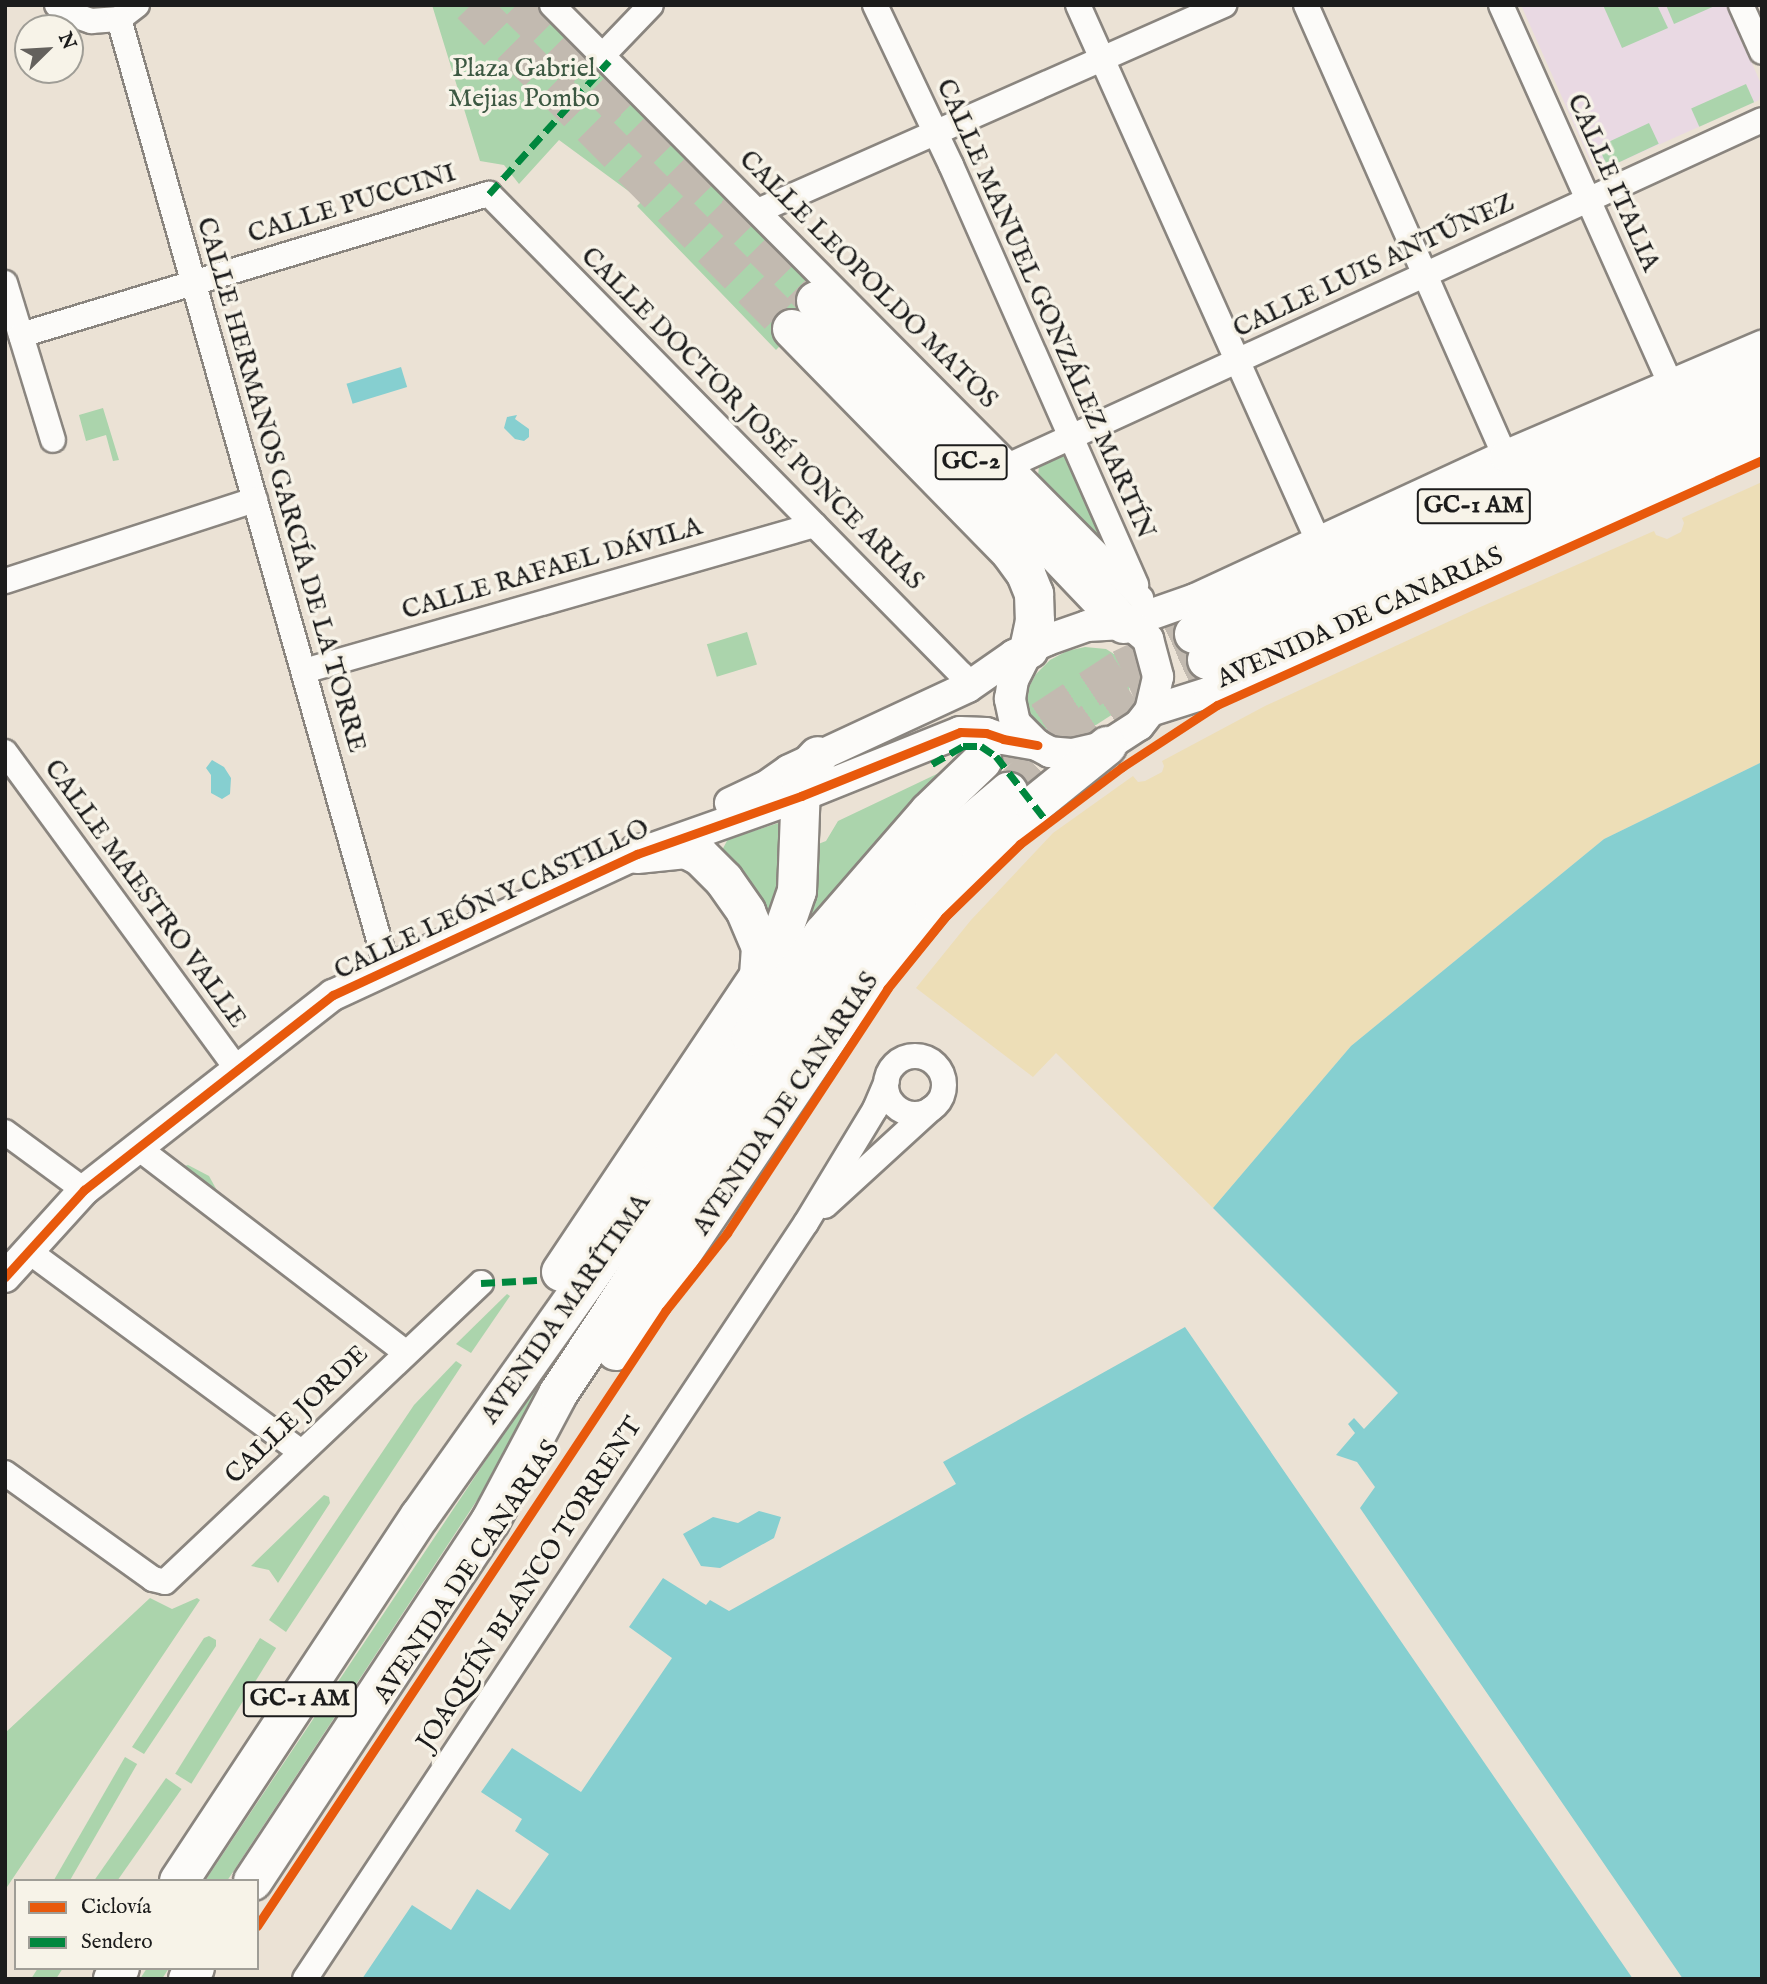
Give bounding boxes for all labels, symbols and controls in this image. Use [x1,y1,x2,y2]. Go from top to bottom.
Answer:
north arrow [14,14,84,84]
text: N [52,29,81,54]
park label: Plaza Gabriel Mejias Pombo [448,53,600,114]
street label: CALLE MANUEL GONZÁLEZ MARTÍN [929,74,1161,544]
street label: CALLE ITALIA [1560,89,1666,277]
street label: CALLE LEOPOLDO MATOS [732,144,1004,416]
street label: CALLE PUCCINI [244,158,460,250]
street label: CALLE LUIS ANTÚNEZ [1228,187,1520,345]
street label: CALLE HERMANOS GARCÍA DE LA TORRE [189,214,373,756]
street label: CALLE DOCTOR JOSÉ PONCE ARIAS [574,241,930,597]
road number: GC-2 [934,442,1008,482]
road number: GC-1 AM [1416,486,1532,526]
street label: CALLE RAFAEL DÁVILA [398,511,706,627]
street label: AVENIDA DE CANARIAS [1212,541,1508,695]
street label: CALLE MAESTRO VALLE [37,754,253,1034]
street label: CALLE LEÓN Y CASTILLO [330,813,654,987]
street label: AVENIDA DE CANARIAS [686,967,886,1241]
street label: AVENIDA MARÍTIMA [475,1188,657,1430]
street label: CALLE JORDE [219,1339,375,1491]
street label: JOAQUÍN BLANCO TORRENT [410,1412,650,1756]
street label: AVENIDA DE CANARIAS [367,1435,567,1709]
road number: GC-1 AM [242,1679,358,1720]
legend [14,1879,259,1970]
text: Ciclovía [81,1894,151,1921]
text: Sendero [81,1929,152,1956]

